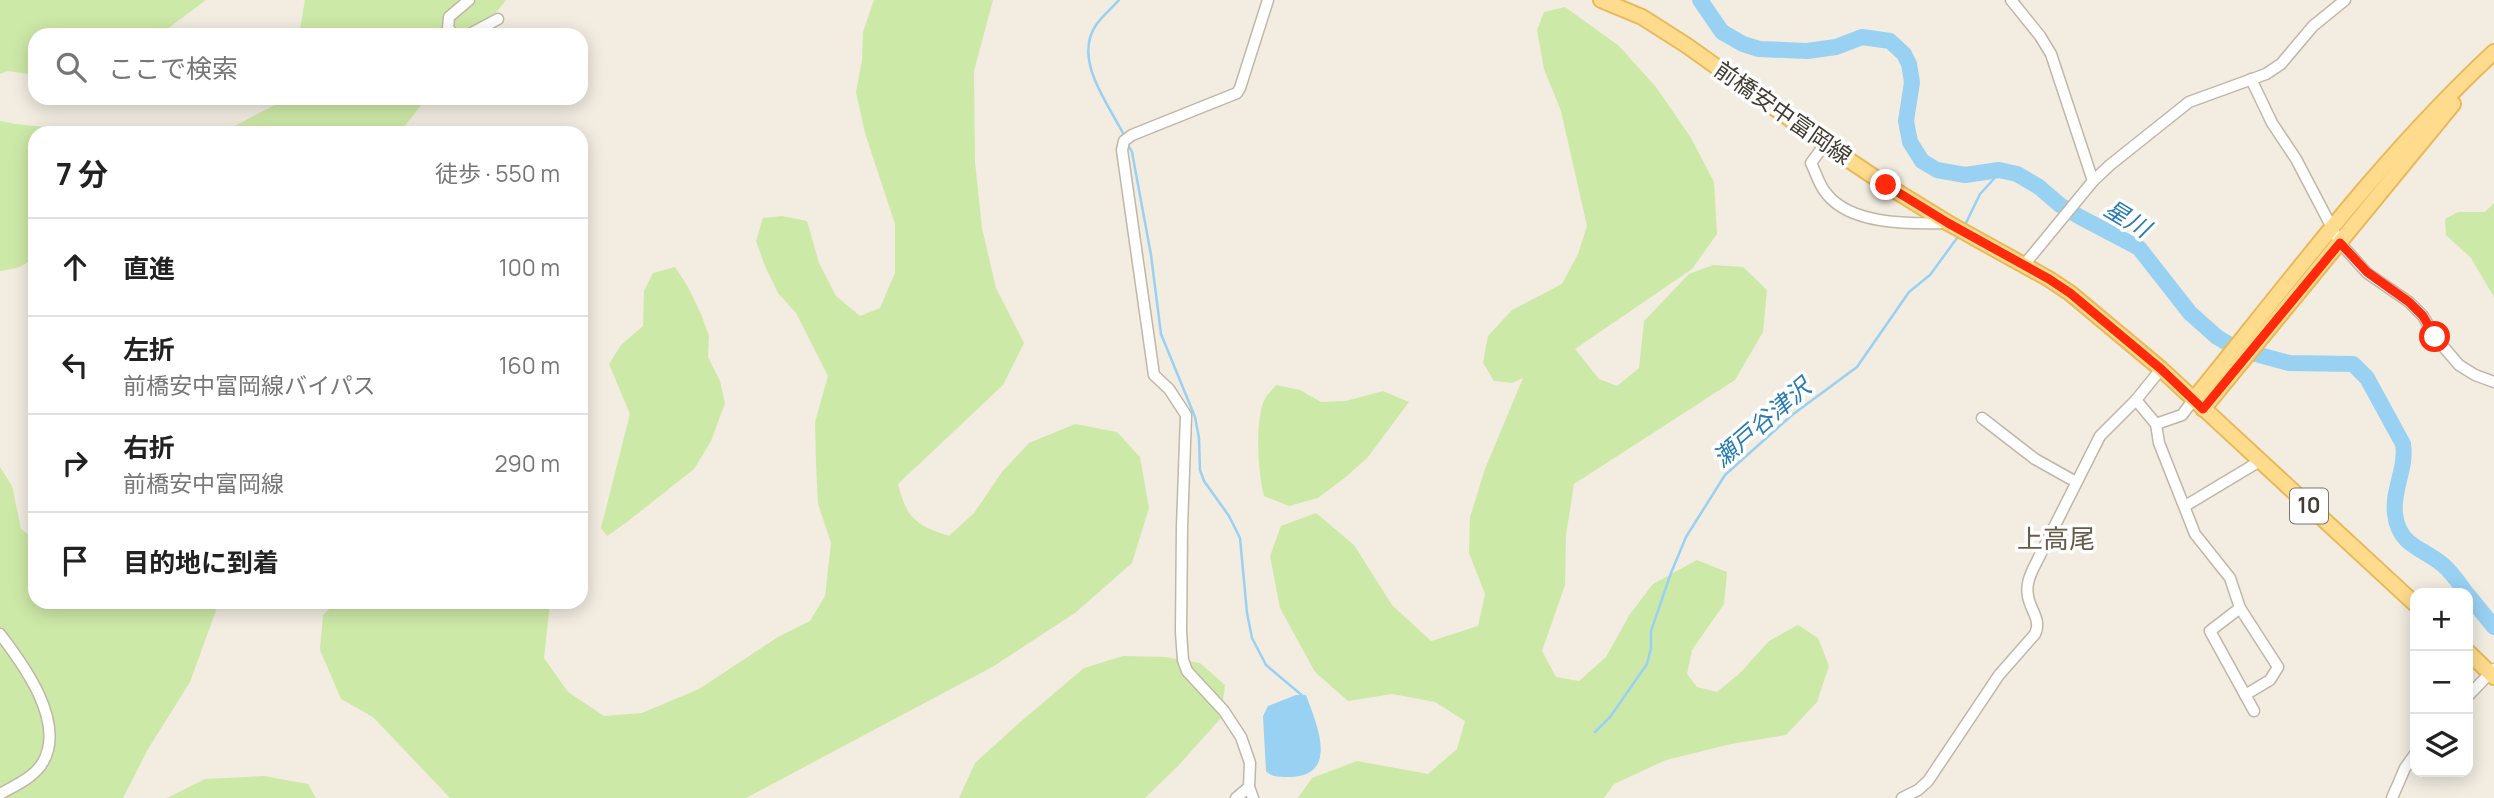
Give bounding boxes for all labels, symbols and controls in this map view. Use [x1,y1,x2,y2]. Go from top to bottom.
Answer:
search box [28,28,588,105]
icon: search [52,48,90,86]
text: ここで検索 [108,50,238,86]
street label: 前橋安中富岡線 [1708,53,1859,171]
text: 7 分 [56,153,108,194]
text: 徒歩 · 550 m [435,157,560,189]
route end [1870,169,1901,200]
water label: 星川 [2099,191,2159,246]
icon: ahead [56,248,94,286]
text: 直進 [123,250,175,286]
text: 100 m [499,251,560,283]
route start [2419,321,2450,352]
text: 左折 [123,331,175,367]
icon: left [56,346,94,384]
text: 160 m [499,349,560,381]
water label: 瀬戸谷津沢 [1705,368,1819,474]
text: 前橋安中富岡線バイパス [123,369,376,401]
text: 右折 [123,429,175,465]
icon: right [56,444,94,482]
text: 290 m [494,447,560,479]
text: 前橋安中富岡線 [123,467,284,499]
road number: 10 [2290,489,2328,524]
district label: 上高尾 [2017,520,2095,556]
icon: arrive [56,542,94,580]
text: 目的地に到着 [123,544,279,580]
map controls [2410,588,2473,777]
button: + [2410,588,2473,651]
button: − [2410,651,2473,714]
button: layers [2410,714,2473,777]

